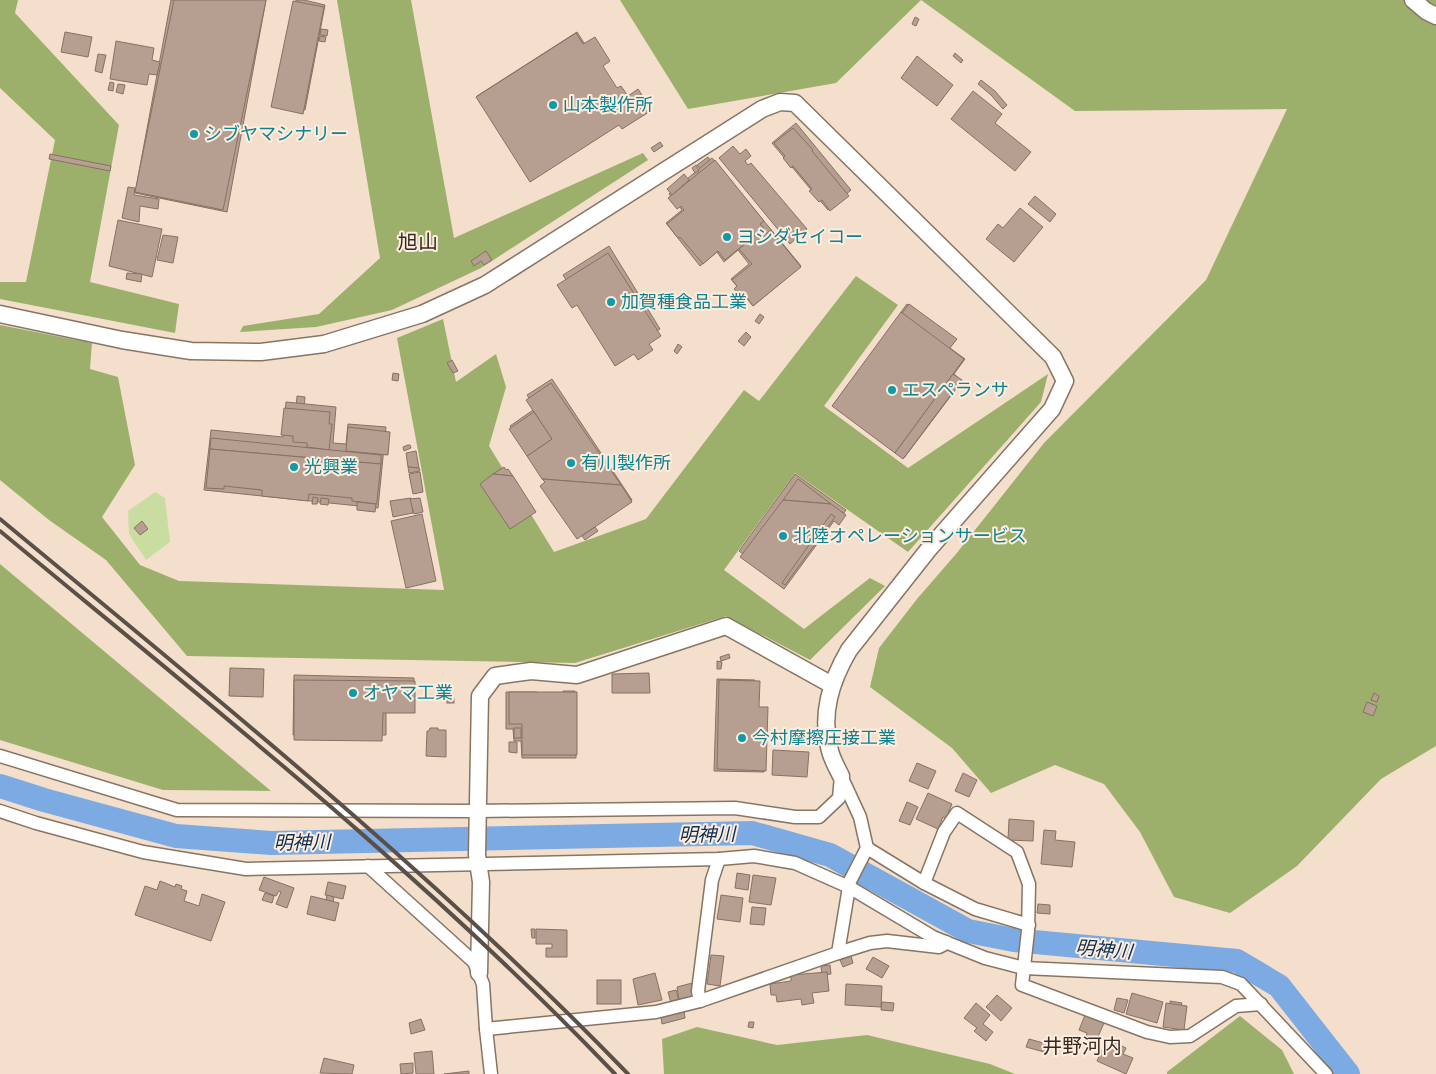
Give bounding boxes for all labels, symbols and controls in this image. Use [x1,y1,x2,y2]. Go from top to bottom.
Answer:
place label: 山本製作所 [563,94,653,116]
marker: 山本製作所 [547,99,559,111]
place label: シブヤマシナリー [204,123,348,145]
marker: シブヤマシナリー [188,128,200,140]
place label: ヨシダセイコー [737,226,863,248]
district label: 旭山 [398,230,438,254]
marker: ヨシダセイコー [721,231,733,243]
place label: 加賀種食品工業 [621,291,747,313]
marker: 加賀種食品工業 [605,296,617,308]
place label: エスペランサ [902,379,1009,401]
marker: エスペランサ [886,384,898,396]
place label: 有川製作所 [581,452,671,474]
place label: 光興業 [304,456,358,478]
marker: 有川製作所 [565,457,577,469]
marker: 光興業 [288,461,300,473]
place label: 北陸オペレーションサービス [793,525,1027,547]
marker: 北陸オペレーションサービス [777,530,789,542]
place label: オヤマ工業 [363,682,453,704]
marker: オヤマ工業 [347,687,359,699]
place label: 今村摩擦圧接工業 [752,727,896,749]
marker: 今村摩擦圧接工業 [736,732,748,744]
water label: 明神川 [678,822,738,846]
water label: 明神川 [273,830,333,854]
water label: 明神川 [1075,936,1135,964]
district label: 井野河内 [1042,1034,1122,1058]

